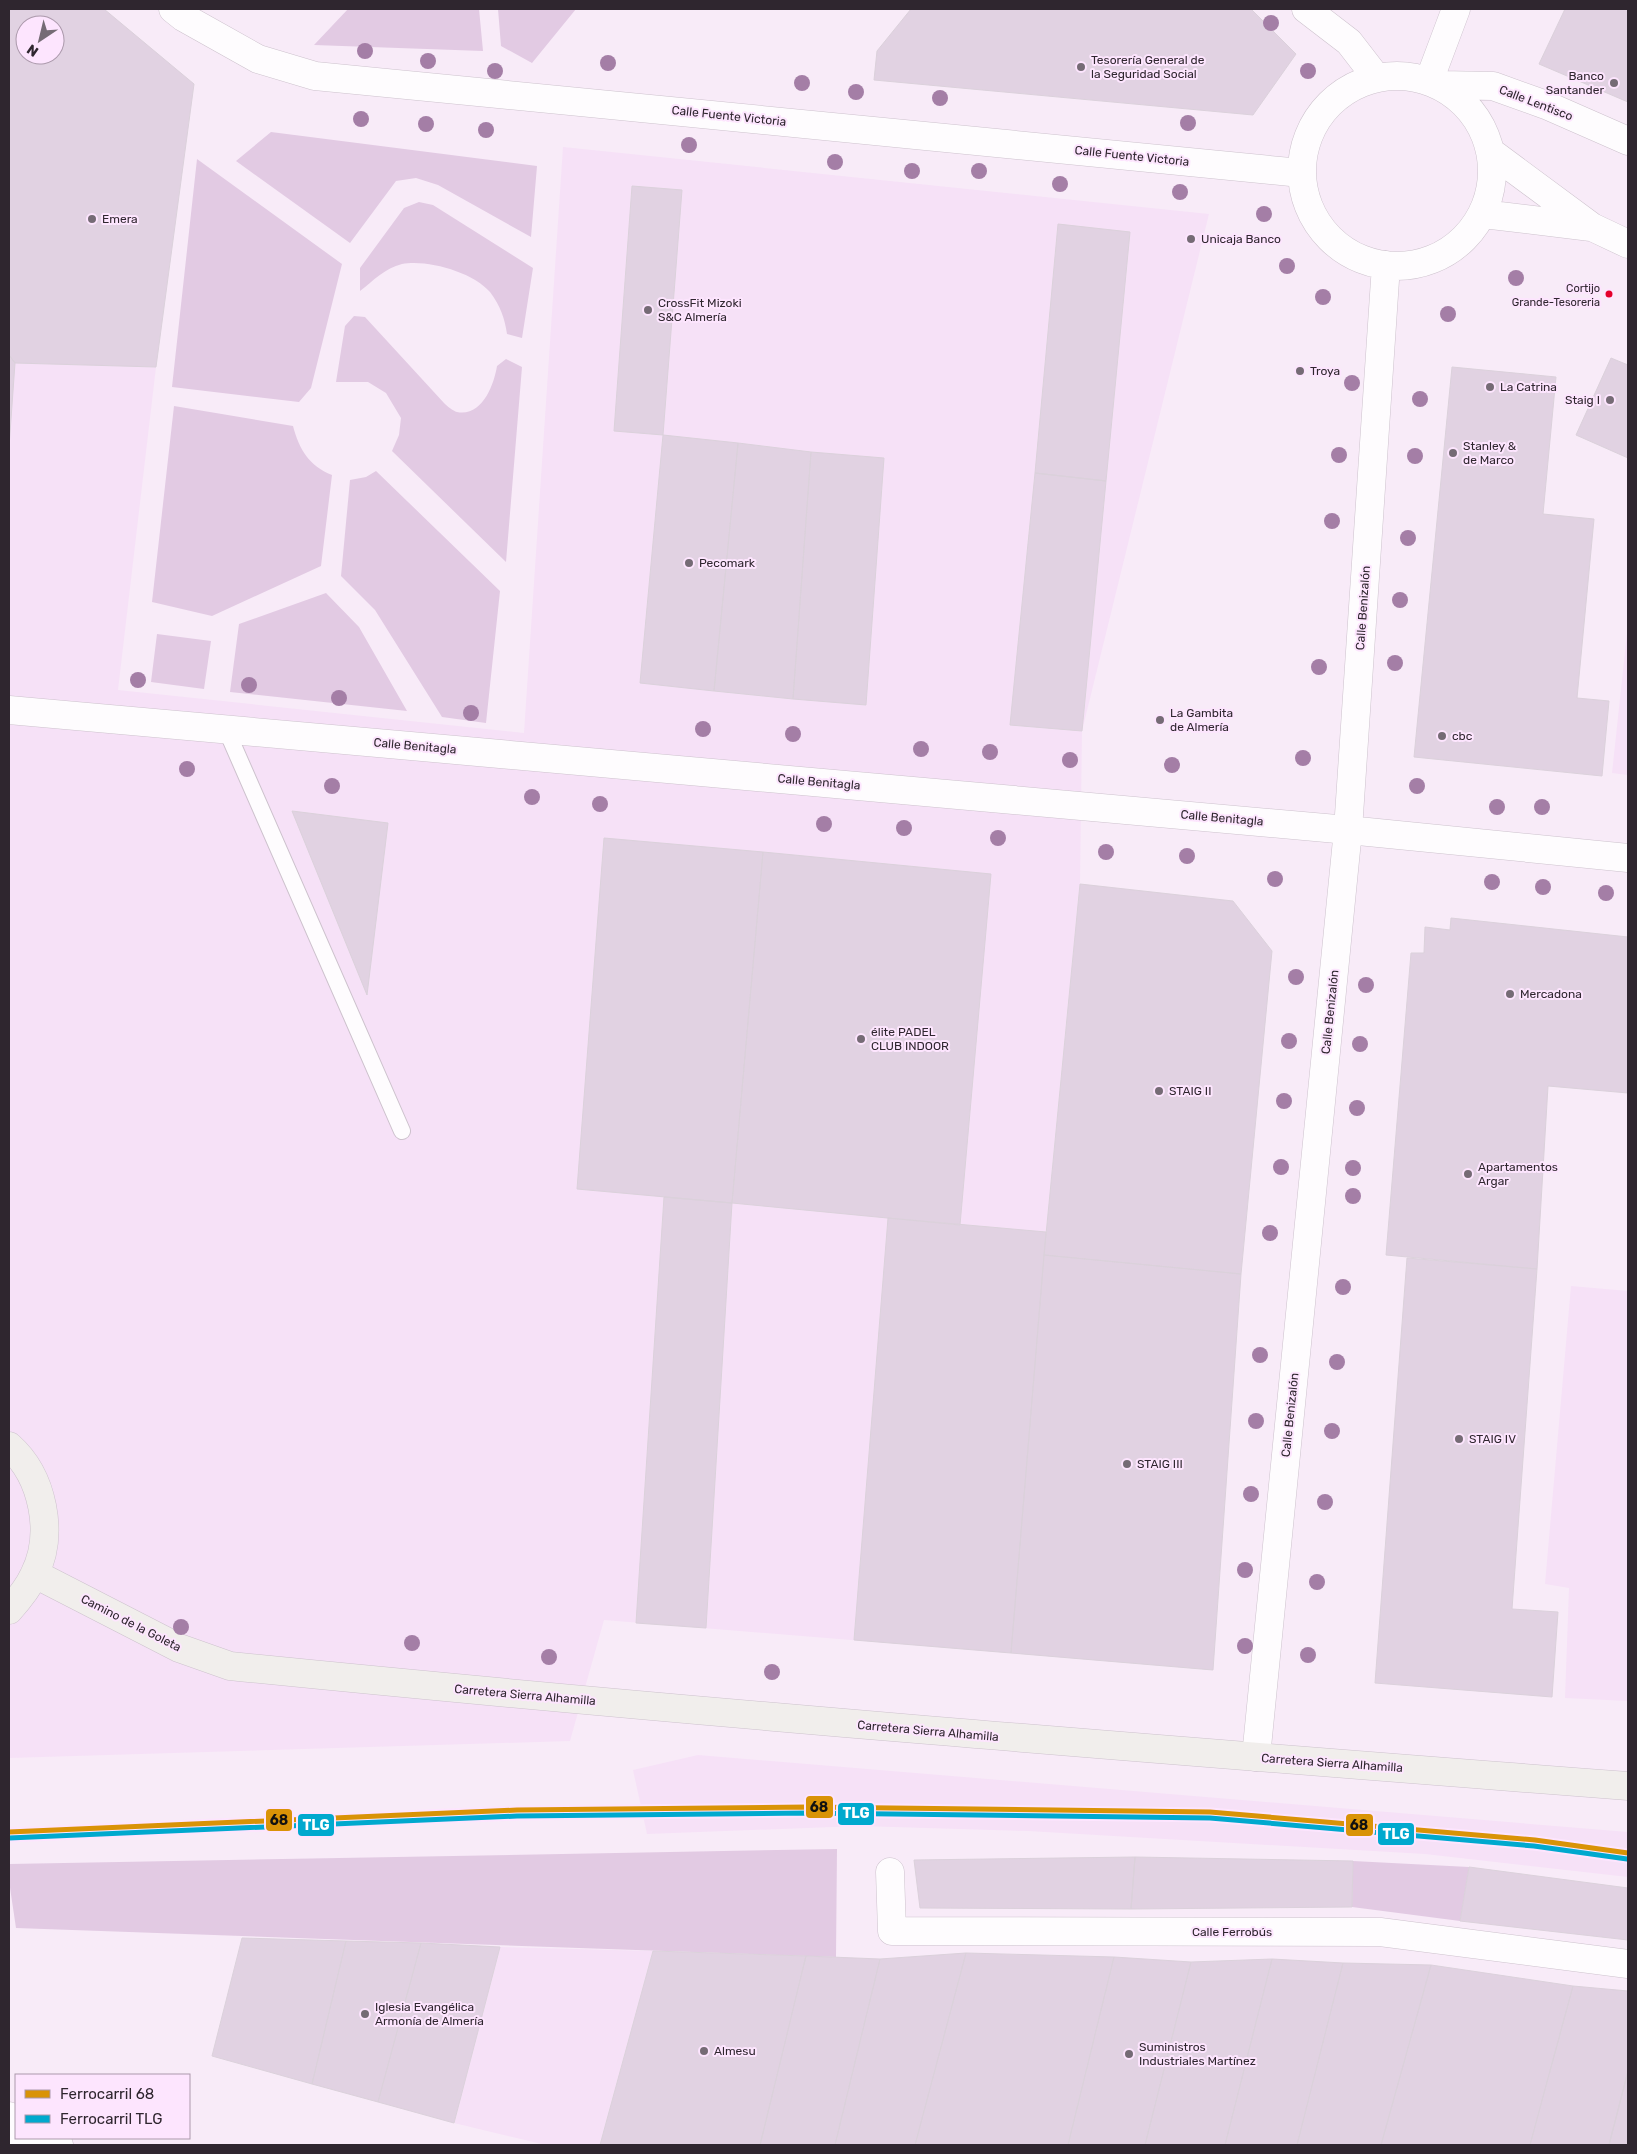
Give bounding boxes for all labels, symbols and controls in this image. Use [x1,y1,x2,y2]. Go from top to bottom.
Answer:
north arrow [15,15,65,65]
text: N [24,40,42,60]
place label: Tesorería General de la Seguridad Social [1091,53,1205,81]
marker: Tesorería General de la Seguridad Social [1075,61,1087,73]
place label: Banco Santander [1546,69,1604,97]
marker: Banco Santander [1608,77,1620,89]
street label: Calle Lentisco [1497,83,1575,124]
street label: Calle Fuente Victoria [671,103,787,129]
street label: Calle Fuente Victoria [1074,143,1190,169]
place label: Emera [102,212,138,226]
marker: Emera [86,213,98,225]
place label: Unicaja Banco [1201,232,1281,246]
marker: Unicaja Banco [1185,233,1197,245]
place label: Cortijo Grande-Tesoreria [1512,282,1600,309]
marker: Cortijo Grande-Tesoreria [1604,289,1614,299]
place label: CrossFit Mizoki S&C Almería [658,296,742,324]
marker: CrossFit Mizoki S&C Almería [642,304,654,316]
place label: Troya [1310,364,1340,378]
marker: Troya [1294,365,1306,377]
place label: La Catrina [1500,380,1557,394]
marker: La Catrina [1484,381,1496,393]
place label: Staig I [1565,393,1600,407]
marker: Staig I [1604,394,1616,406]
place label: Stanley & de Marco [1463,439,1517,467]
marker: Stanley & de Marco [1447,447,1459,459]
place label: Pecomark [699,556,756,570]
marker: Pecomark [683,557,695,569]
street label: Calle Benizalón [1353,565,1373,651]
place label: La Gambita de Almería [1170,706,1233,734]
marker: La Gambita de Almería [1154,714,1166,726]
place label: cbc [1452,729,1473,743]
marker: cbc [1436,730,1448,742]
street label: Calle Benitagla [373,735,457,757]
street label: Calle Benitagla [777,771,861,793]
street label: Calle Benitagla [1180,807,1264,829]
street label: Calle Benizalón [1319,969,1341,1055]
place label: Mercadona [1520,987,1582,1001]
marker: Mercadona [1504,988,1516,1000]
place label: élite PADEL CLUB INDOOR [871,1025,949,1053]
marker: élite PADEL CLUB INDOOR [855,1033,867,1045]
place label: STAIG II [1169,1084,1211,1098]
marker: STAIG II [1153,1085,1165,1097]
place label: Apartamentos Argar [1478,1160,1558,1188]
marker: Apartamentos Argar [1462,1168,1474,1180]
street label: Calle Benizalón [1279,1372,1301,1458]
place label: STAIG IV [1469,1432,1516,1446]
marker: STAIG IV [1453,1433,1465,1445]
place label: STAIG III [1137,1457,1183,1471]
marker: STAIG III [1121,1458,1133,1470]
street label: Camino de la Goleta [79,1592,183,1654]
street label: Carretera Sierra Alhamilla [454,1682,596,1708]
street label: Carretera Sierra Alhamilla [857,1718,999,1744]
street label: Carretera Sierra Alhamilla [1261,1751,1403,1775]
line badge: 68 [805,1795,834,1819]
text: 68 [810,1799,828,1816]
line badge: TLG [837,1802,875,1826]
text: TLG [842,1805,870,1822]
line badge: 68 [265,1808,293,1832]
text: 68 [270,1812,288,1829]
line badge: TLG [297,1813,335,1837]
line badge: 68 [1345,1813,1374,1837]
text: TLG [302,1817,330,1834]
text: 68 [1350,1817,1368,1834]
line badge: TLG [1377,1822,1415,1846]
text: TLG [1382,1826,1410,1843]
street label: Calle Ferrobús [1192,1925,1272,1939]
place label: Iglesia Evangélica Armonía de Almería [375,2000,484,2028]
marker: Iglesia Evangélica Armonía de Almería [359,2008,371,2020]
place label: Suministros Industriales Martínez [1139,2040,1256,2068]
place label: Almesu [714,2044,756,2058]
marker: Almesu [698,2045,710,2057]
marker: Suministros Industriales Martínez [1123,2048,1135,2060]
legend [15,2074,190,2139]
text: Ferrocarril 68 [60,2085,154,2103]
text: Ferrocarril TLG [60,2110,163,2128]

